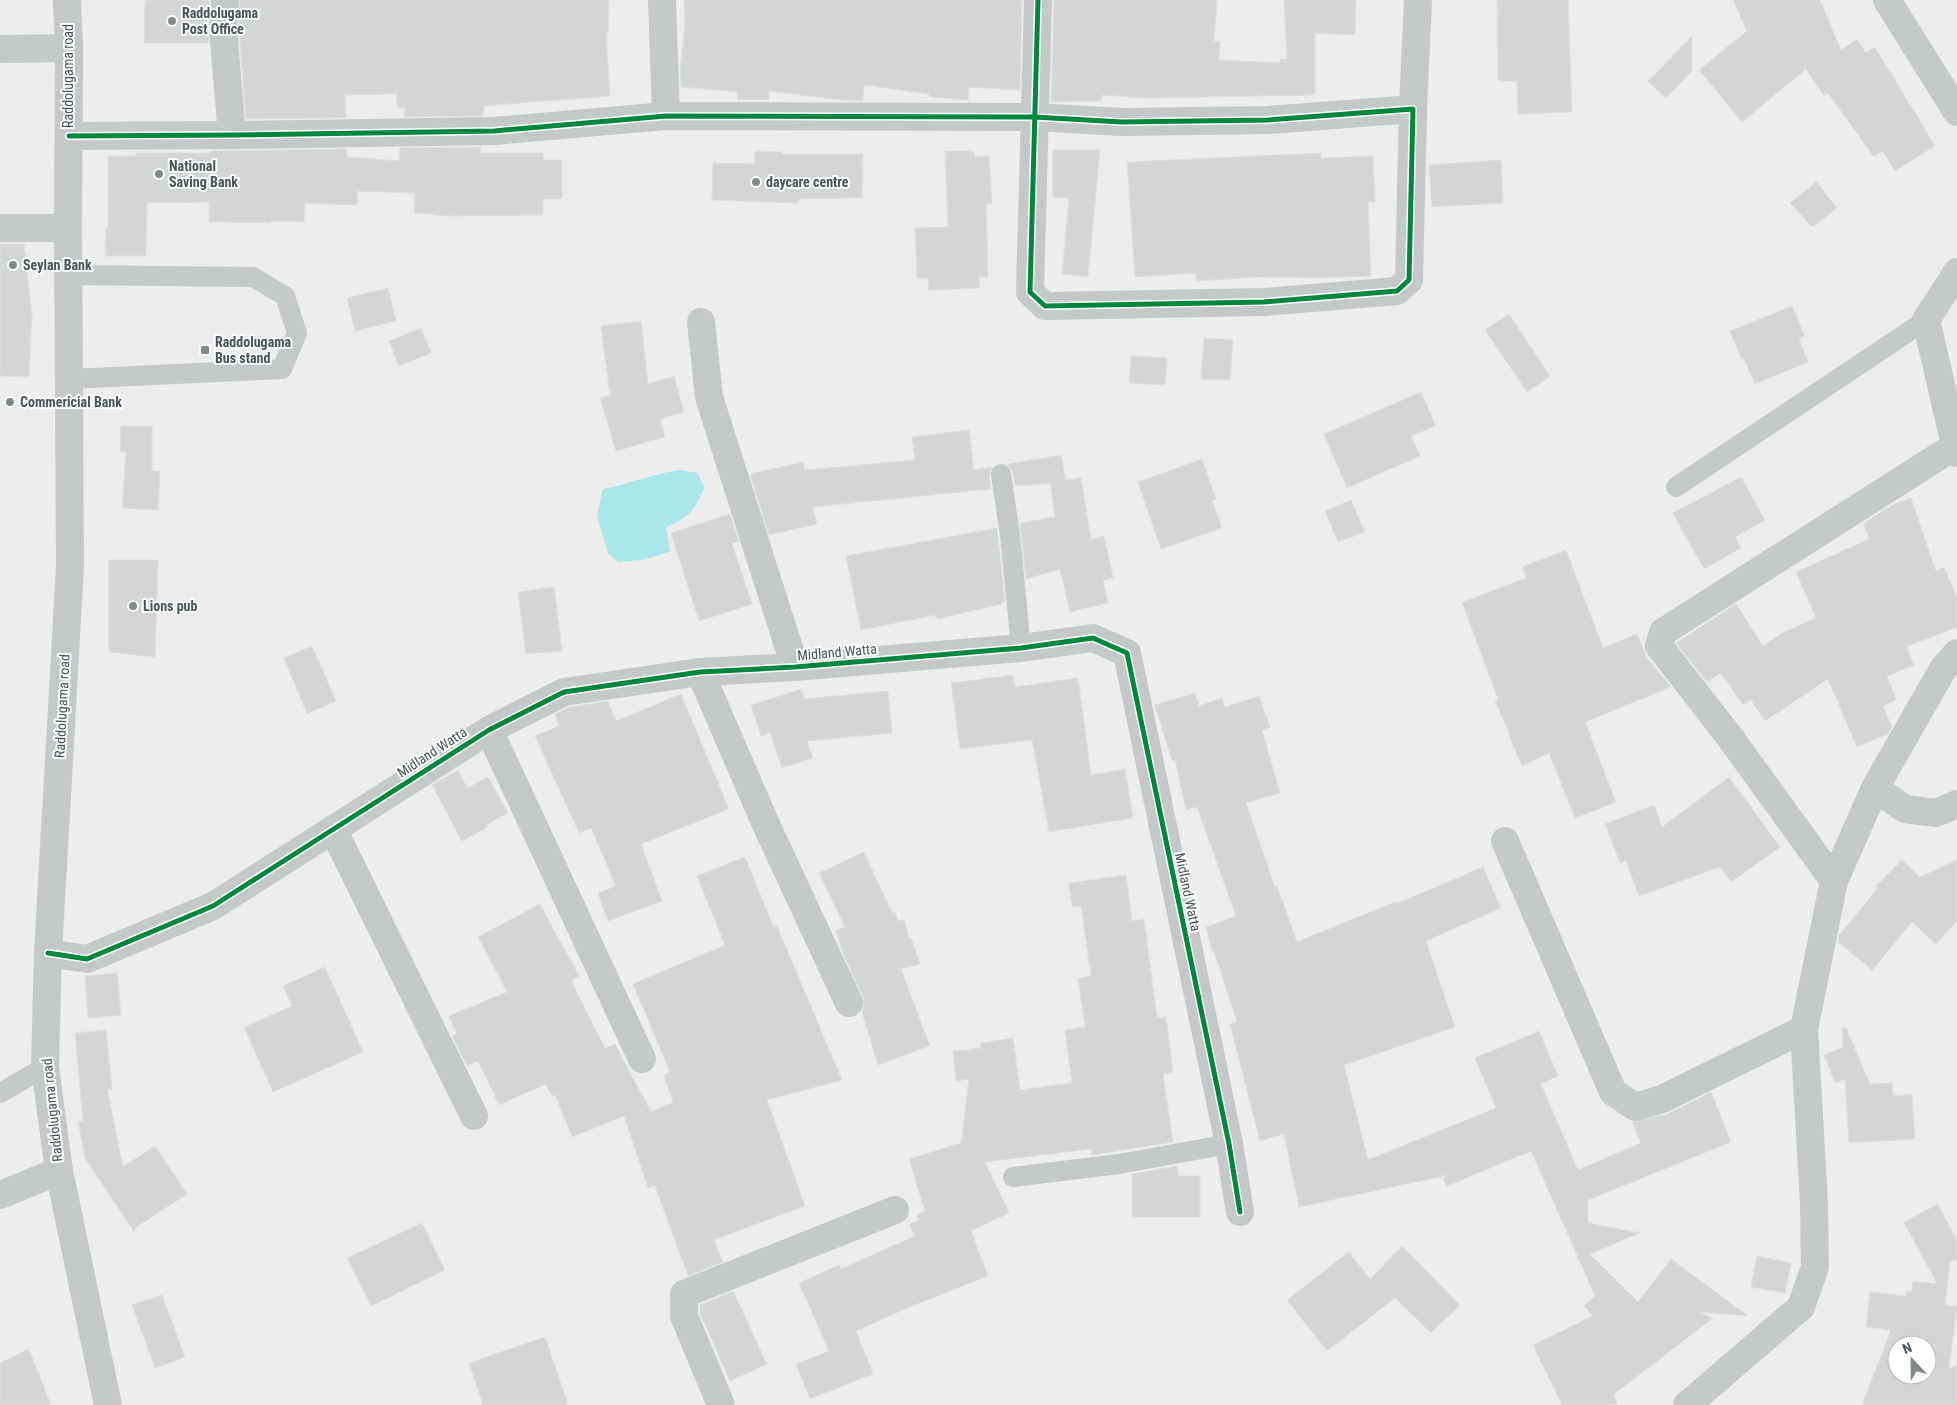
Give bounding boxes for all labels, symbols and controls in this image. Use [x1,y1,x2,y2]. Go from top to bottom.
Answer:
place label: Raddolugama Post Office [182,5,259,37]
marker: Raddolugama Post Office [166,15,178,27]
street label: Raddolugama road [60,24,76,128]
place label: National Saving Bank [169,158,238,190]
marker: National Saving Bank [153,168,165,180]
place label: daycare centre [766,174,849,190]
marker: daycare centre [750,176,762,188]
place label: Seylan Bank [23,257,92,273]
marker: Seylan Bank [7,259,19,271]
place label: Raddolugama Bus stand [215,334,292,366]
marker: Raddolugama Bus stand [199,344,211,356]
place label: Commericial Bank [20,394,122,410]
marker: Commericial Bank [4,396,16,408]
place label: Lions pub [143,598,197,614]
marker: Lions pub [127,600,139,612]
street label: Midland Watta [797,641,877,663]
street label: Raddolugama road [51,654,73,758]
street label: Midland Watta [394,724,470,780]
street label: Midland Watta [1172,851,1204,933]
street label: Raddolugama road [39,1057,65,1163]
north arrow [1887,1335,1937,1385]
text: N [1900,1339,1914,1357]

